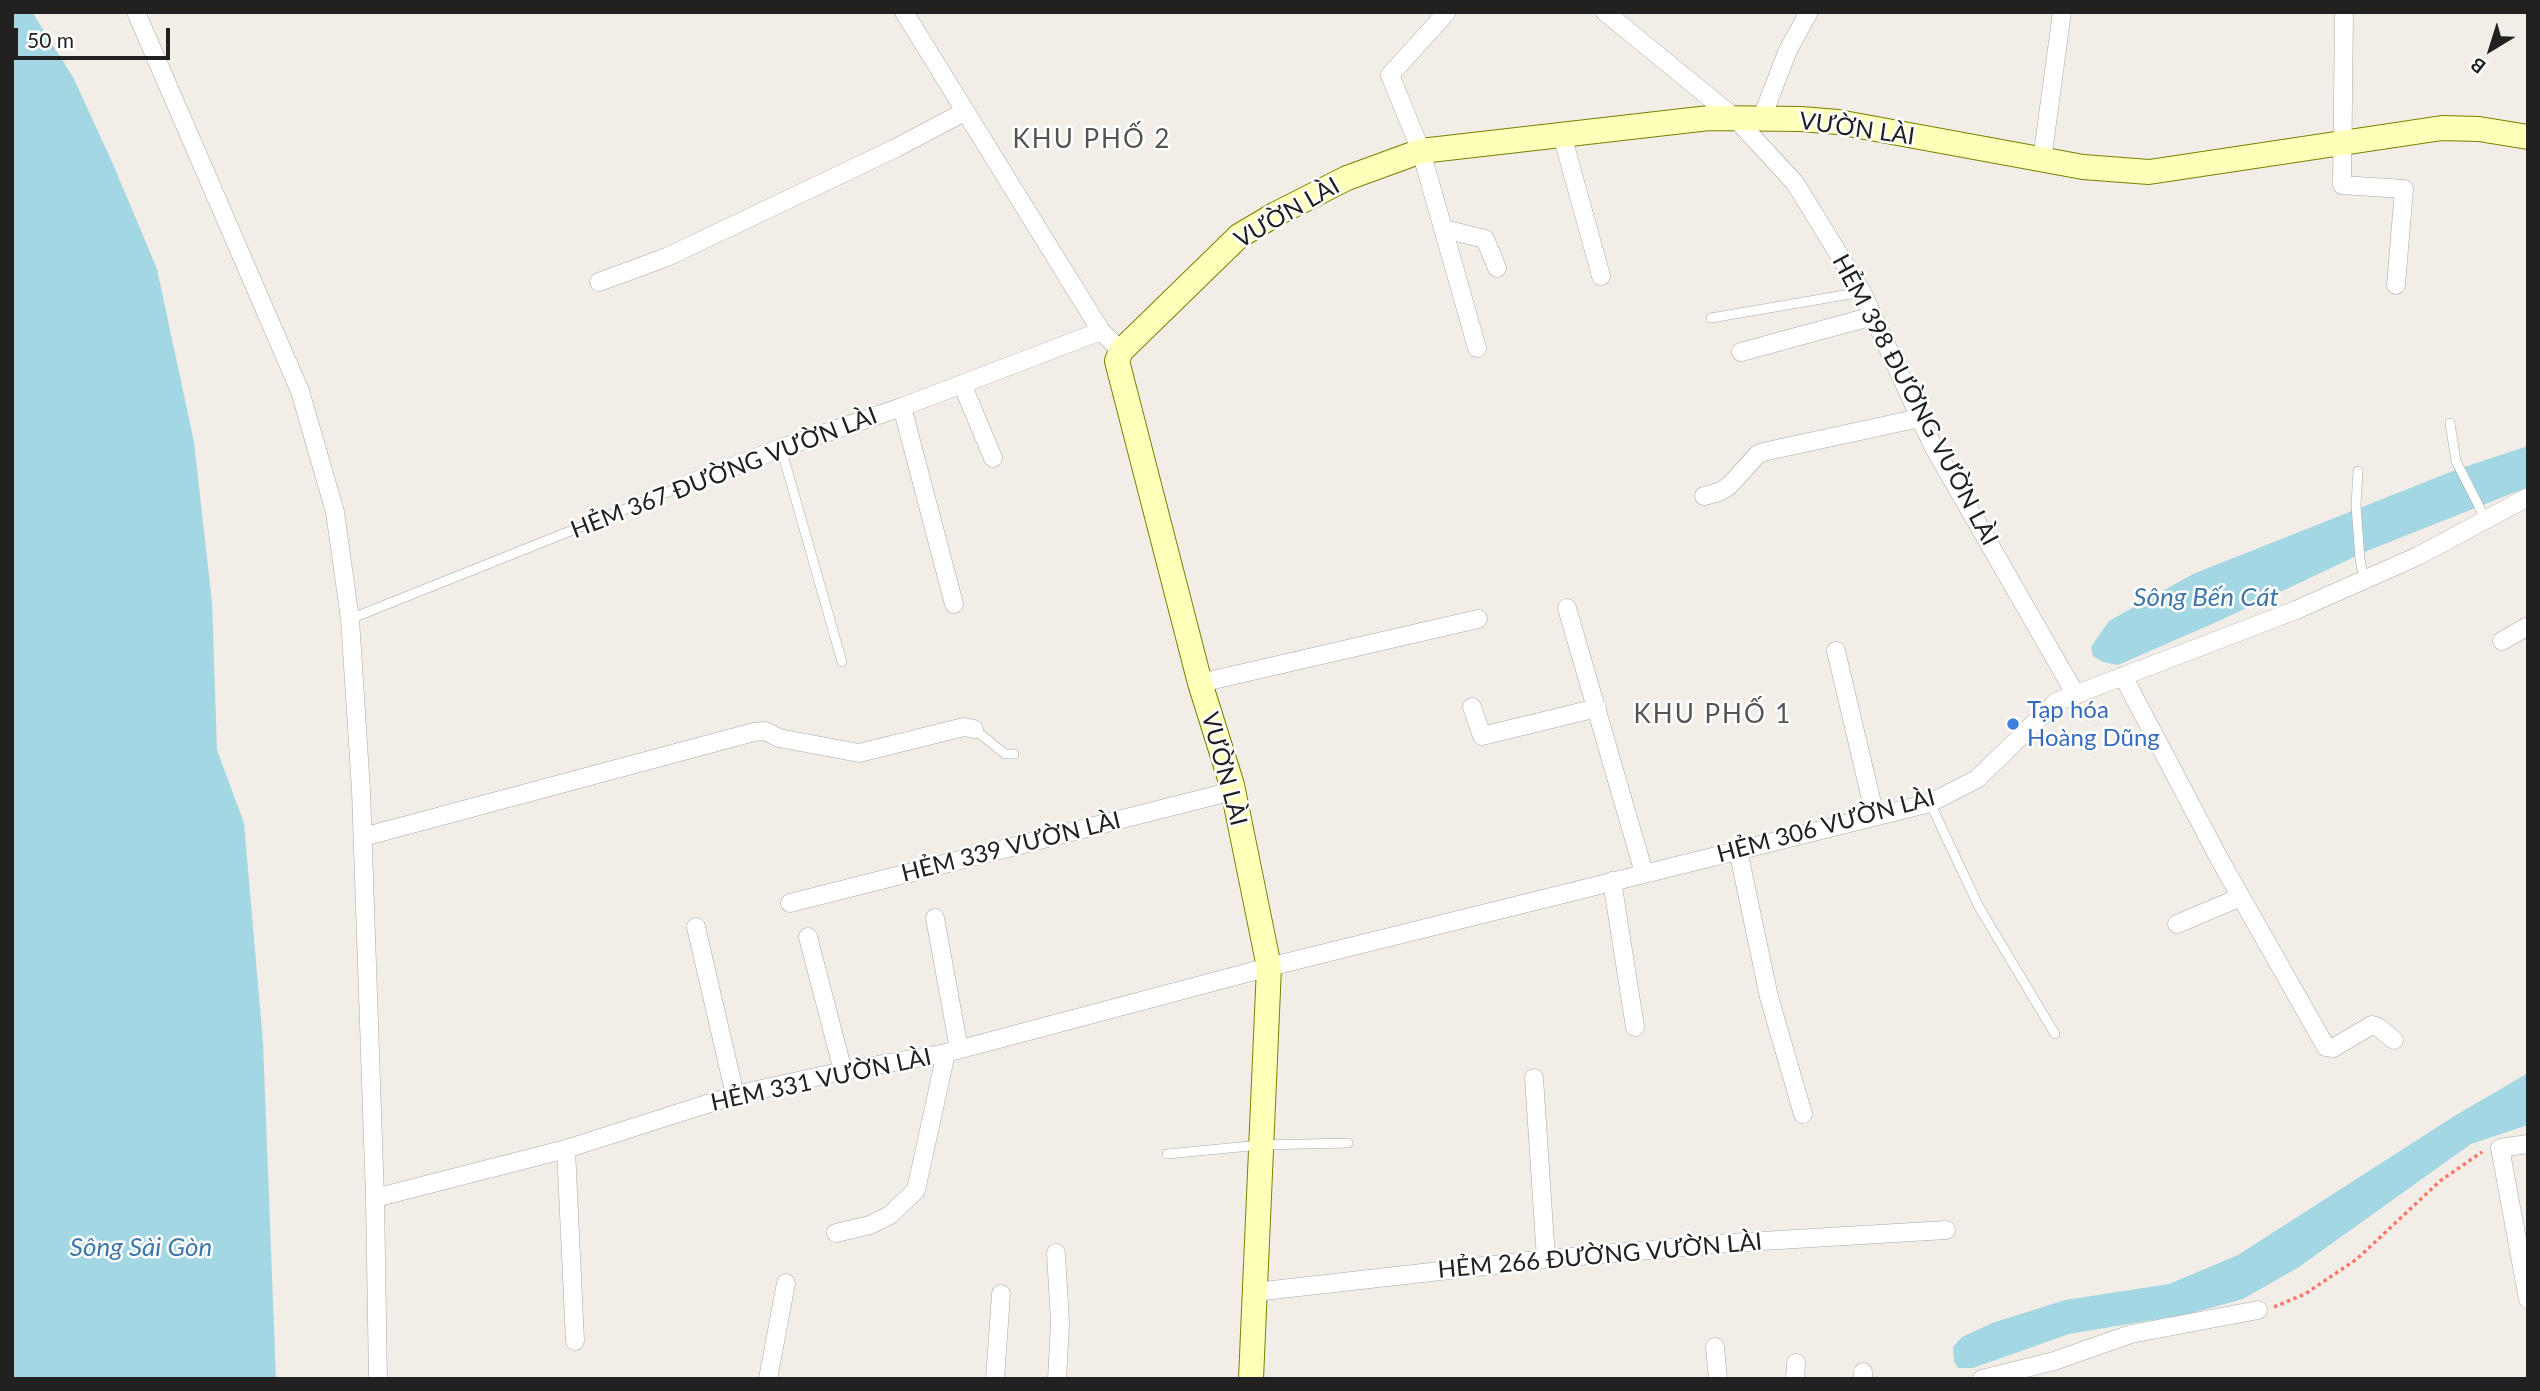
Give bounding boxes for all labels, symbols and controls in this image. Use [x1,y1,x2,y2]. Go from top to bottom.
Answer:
scale bar [18,14,173,58]
north arrow [2456,14,2526,84]
text: 50 m [27,27,74,52]
text: B [2466,53,2490,79]
street label: VƯỜN LÀI [1797,107,1917,151]
district label: KHU PHỐ 2 [1014,124,1170,156]
street label: VƯỜN LÀI [1229,171,1345,255]
street label: HẺM 398 ĐƯỜNG VƯỜN LÀI [1826,250,2004,550]
street label: HẺM 367 ĐƯỜNG VƯỜN LÀI [567,401,881,545]
water label: Sông Bến Cát [2133,582,2279,614]
place label: Tạp hóa Hoàng Dũng [2027,696,2160,752]
district label: KHU PHỐ 1 [1635,699,1791,731]
street label: VƯỜN LÀI [1195,709,1253,829]
marker: Tạp hóa Hoàng Dũng [2005,716,2021,732]
street label: HẺM 306 VƯỜN LÀI [1714,783,1938,869]
street label: HẺM 339 VƯỜN LÀI [898,806,1124,888]
street label: HẺM 331 VƯỜN LÀI [708,1043,934,1117]
street label: HẺM 266 ĐƯỜNG VƯỜN LÀI [1437,1227,1763,1285]
water label: Sông Sài Gòn [70,1232,212,1264]

